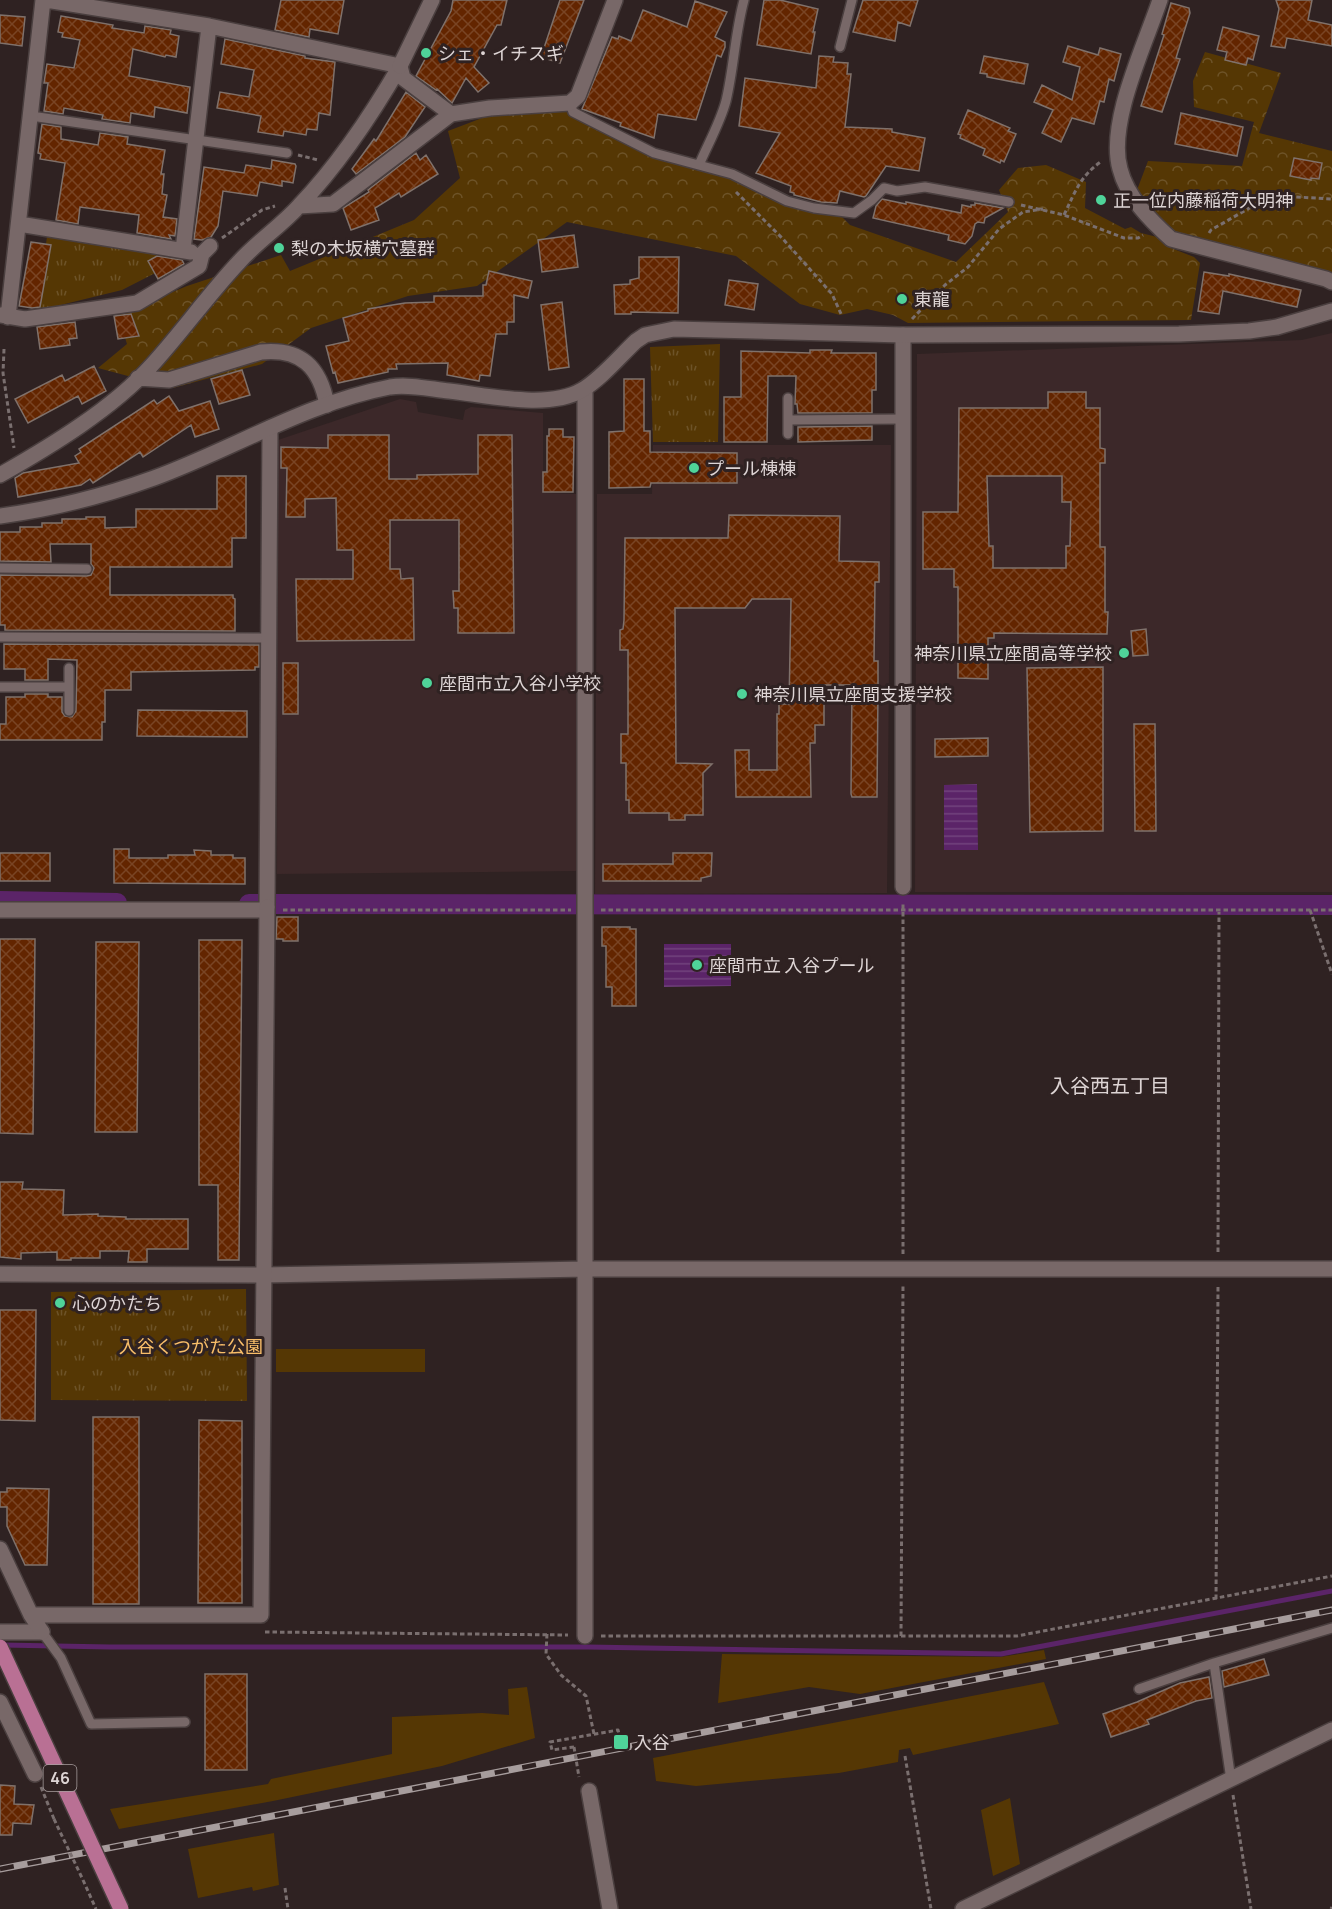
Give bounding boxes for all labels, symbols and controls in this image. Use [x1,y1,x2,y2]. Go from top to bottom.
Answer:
place label: シェ・イチスギ [438,41,564,65]
marker: シェ・イチスギ [419,46,433,60]
place label: 正一位内藤稲荷大明神 [1113,188,1293,212]
marker: 正一位内藤稲荷大明神 [1094,193,1108,207]
place label: 梨の木坂横穴墓群 [291,236,435,260]
marker: 梨の木坂横穴墓群 [272,241,286,255]
place label: 東龍 [914,287,950,311]
marker: 東龍 [895,292,909,306]
place label: プール棟棟 [706,456,796,480]
marker: プール棟棟 [687,461,701,475]
place label: 神奈川県立座間高等学校 [914,641,1112,665]
marker: 神奈川県立座間高等学校 [1117,646,1131,660]
place label: 座間市立入谷小学校 [439,671,601,695]
marker: 座間市立入谷小学校 [420,676,434,690]
place label: 神奈川県立座間支援学校 [754,682,952,706]
marker: 神奈川県立座間支援学校 [735,687,749,701]
place label: 座間市立 入谷プール [709,953,875,977]
marker: 座間市立 入谷プール [690,958,704,972]
district label: 入谷西五丁目 [1050,1072,1170,1099]
place label: 心のかたち [72,1291,162,1315]
marker: 心のかたち [53,1296,67,1310]
park label: 入谷くつがた公園 [119,1334,263,1358]
place label: 入谷 [634,1730,670,1754]
marker: 入谷 [612,1733,630,1751]
road number: 46 [44,1765,76,1791]

